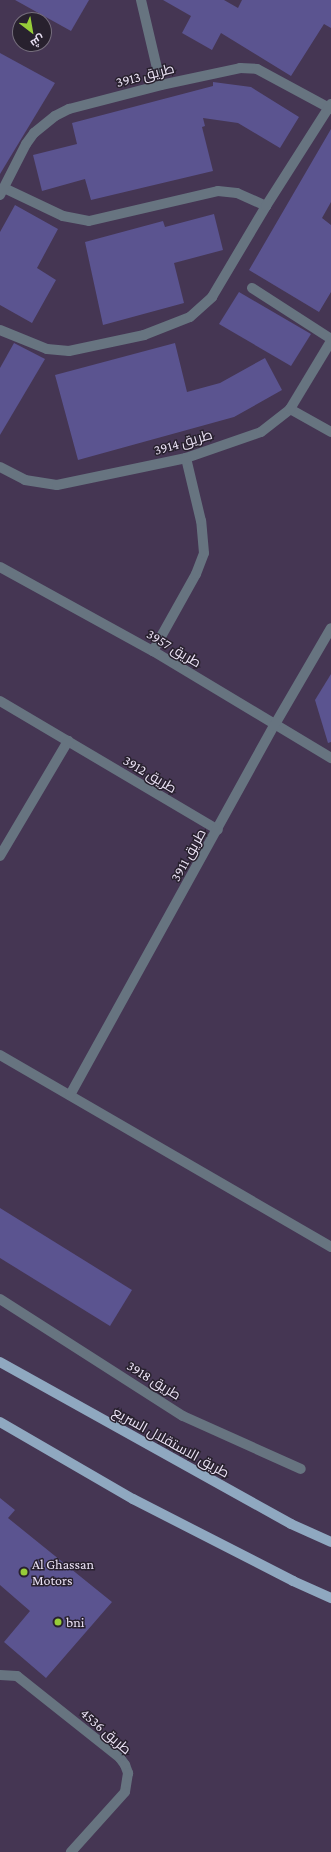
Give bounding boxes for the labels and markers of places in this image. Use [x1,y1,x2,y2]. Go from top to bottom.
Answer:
place label: Al Ghassan Motors [32,1556,94,1588]
marker: Al Ghassan Motors [19,1567,29,1577]
place label: bni [66,1614,84,1630]
marker: bni [53,1617,63,1627]

